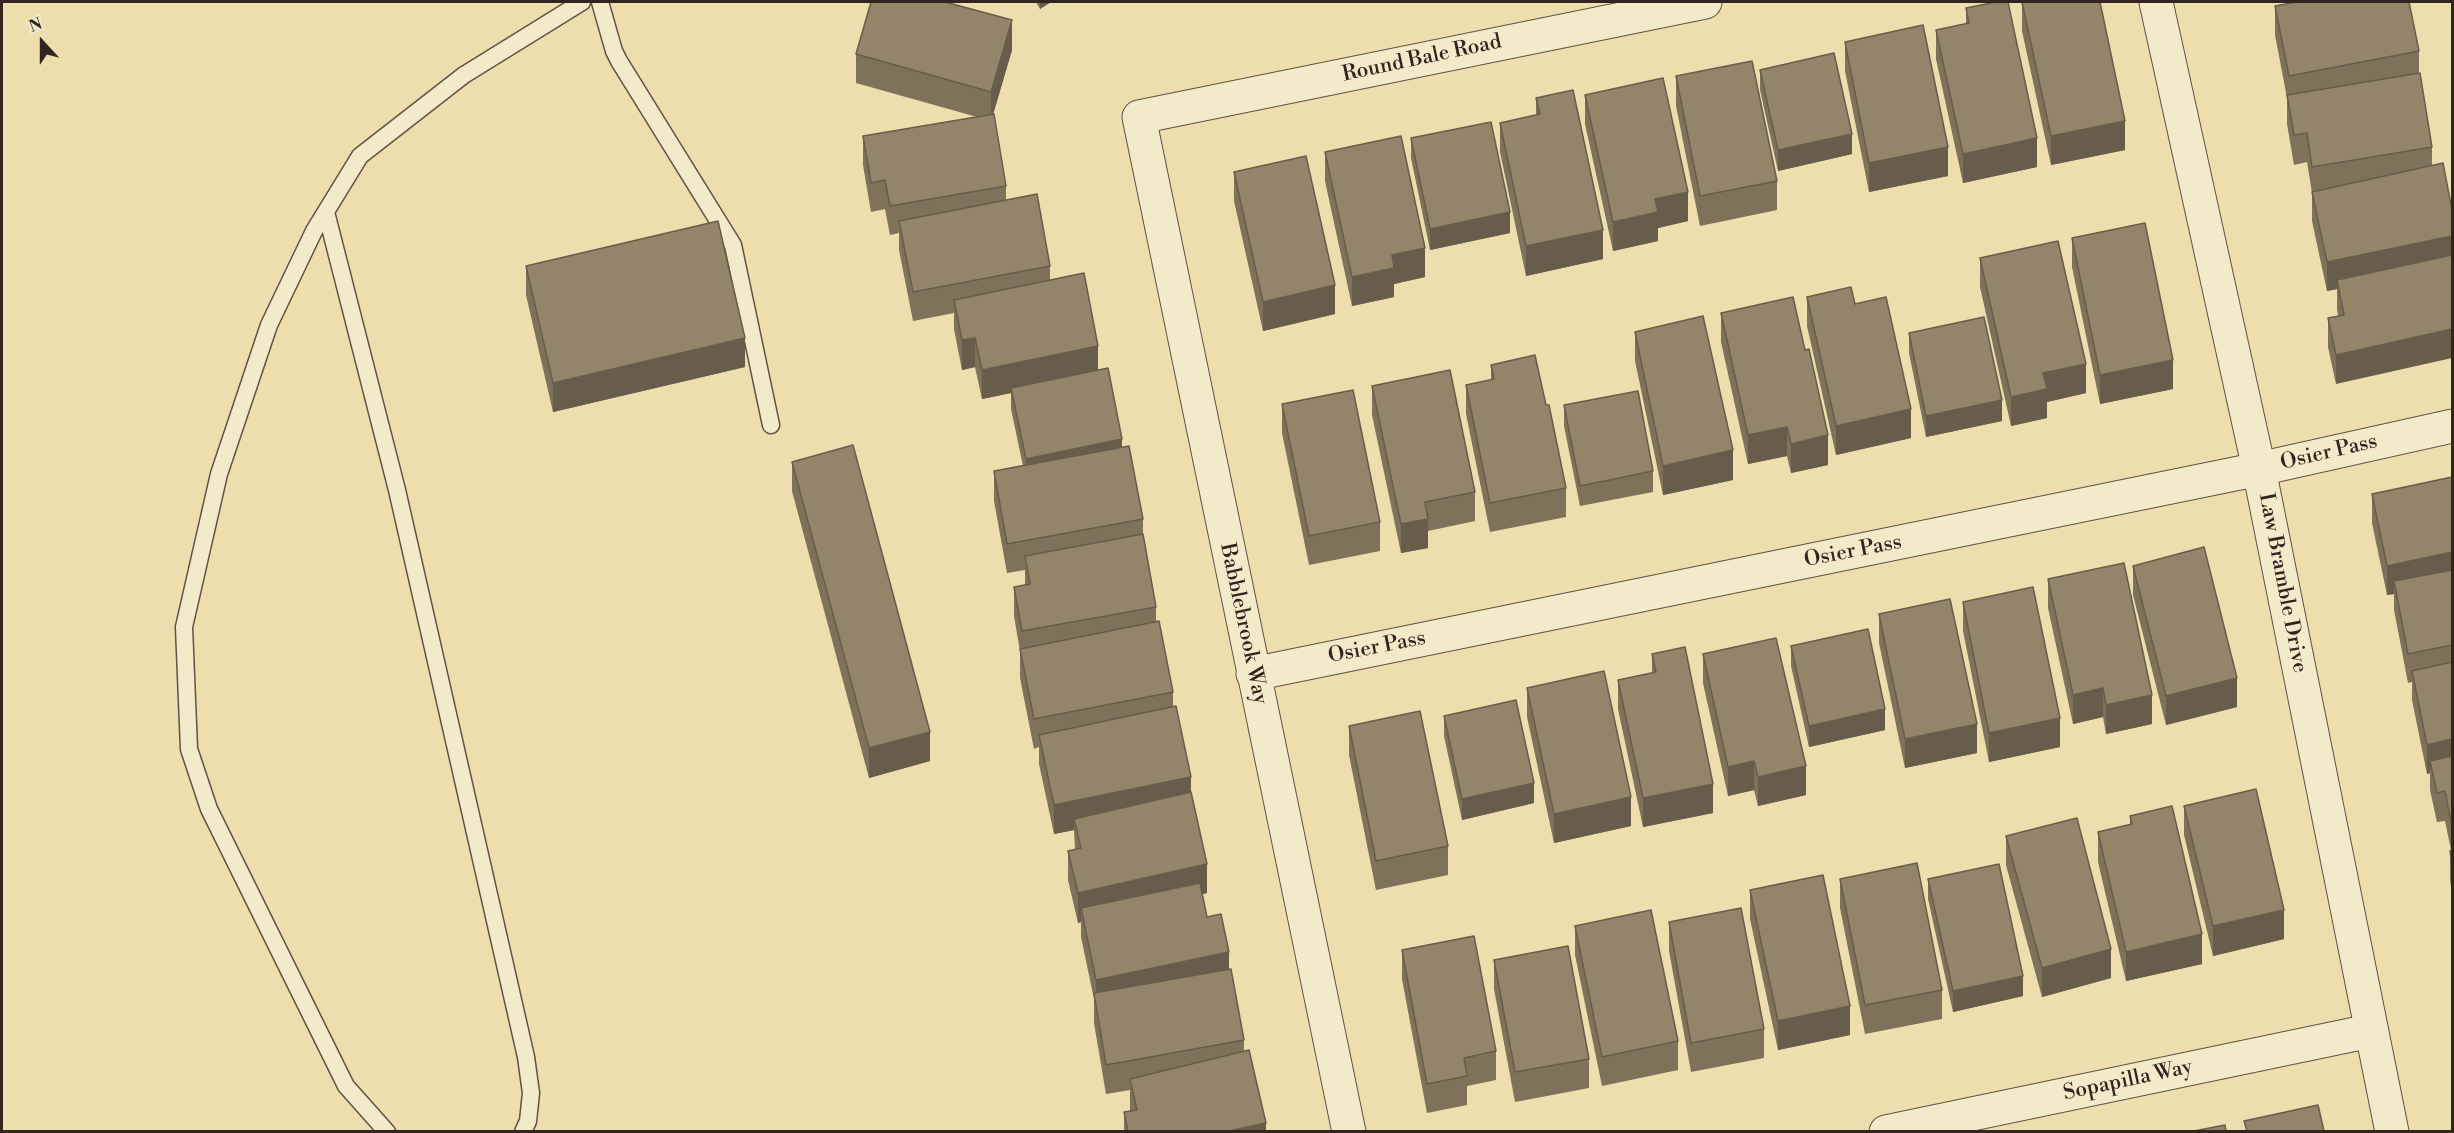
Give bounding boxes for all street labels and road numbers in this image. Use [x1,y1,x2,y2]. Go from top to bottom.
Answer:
street label: Round Bale Road [1340,30,1504,88]
street label: Osier Pass [2278,430,2380,476]
street label: Law Bramble Drive [2252,491,2312,675]
street label: Osier Pass [1802,530,1904,574]
street label: Babblebrook Way [1214,541,1272,707]
street label: Osier Pass [1326,626,1428,670]
street label: Sopapilla Way [2061,1055,2195,1107]

